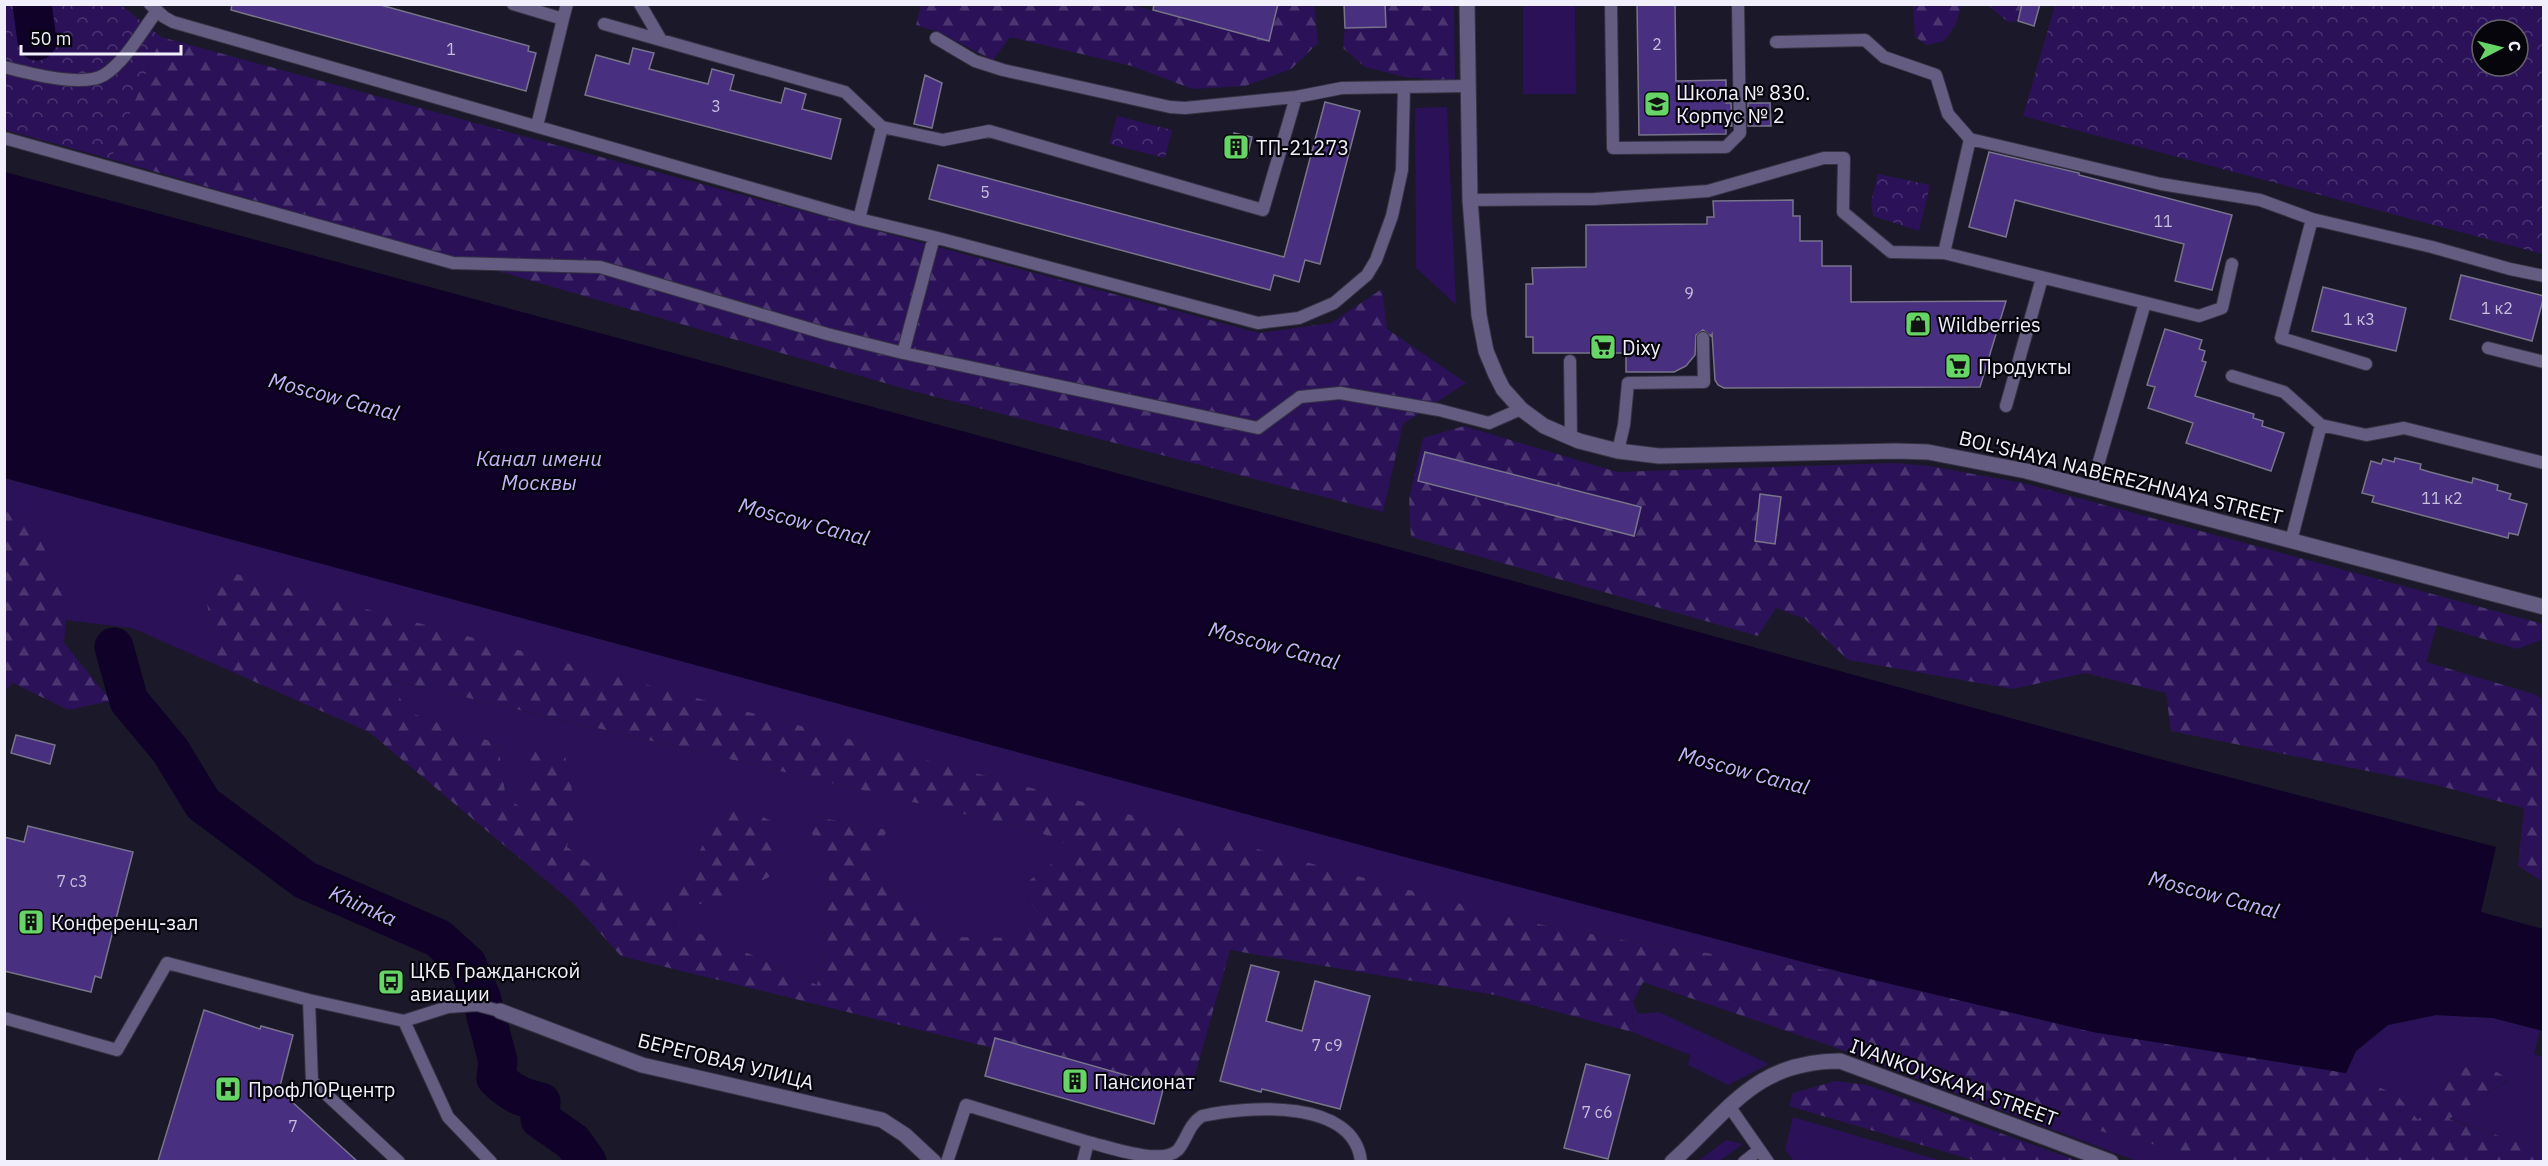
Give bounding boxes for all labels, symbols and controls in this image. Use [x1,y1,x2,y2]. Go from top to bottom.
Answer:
scale bar [21,18,182,56]
north arrow [2470,18,2530,78]
text: 50 m [30,27,72,50]
house number: 2 [1652,34,1662,54]
house number: 1 [446,39,456,59]
text: С [2504,40,2525,53]
place label: Школа № 830. Корпус № 2 [1676,79,1810,129]
school or university icon: Школа № 830. Корпус № 2 [1642,89,1672,119]
house number: 3 [711,96,721,116]
building icon: ТП-21273 [1221,132,1251,162]
place label: ТП-21273 [1256,134,1349,161]
house number: 5 [980,182,990,202]
house number: 11 [2153,211,2173,231]
house number: 9 [1684,283,1694,303]
house number: 1 к2 [2481,298,2513,318]
shop icon: Wildberries [1903,309,1933,339]
house number: 1 к3 [2343,309,2375,329]
place label: Wildberries [1938,311,2041,338]
supermarket icon: Dixy [1588,332,1618,362]
place label: Dixy [1622,334,1661,361]
supermarket icon: Продукты [1943,351,1973,381]
place label: Продукты [1978,353,2071,380]
water label: Moscow Canal [266,365,403,427]
street label: BOL'SHAYA NABEREZHNAYA STREET [1956,424,2286,530]
water label: Канал имени Москвы [476,444,602,496]
house number: 11 к2 [2421,488,2463,508]
water label: Moscow Canal [736,490,873,552]
water label: Moscow Canal [1206,614,1343,676]
water label: Moscow Canal [1676,739,1813,801]
water label: Moscow Canal [2146,863,2283,925]
house number: 7 с3 [56,871,88,891]
water label: Khimka [325,878,401,932]
building icon: Конференц-зал [16,907,46,937]
place label: Конференц-зал [51,909,198,936]
place label: ЦКБ Гражданской авиации [410,957,580,1007]
bus stop icon: ЦКБ Гражданской авиации [376,967,406,997]
street label: БЕРЕГОВАЯ УЛИЦА [635,1026,817,1096]
street label: IVANKOVSKAYA STREET [1846,1032,2062,1132]
house number: 7 с9 [1311,1035,1343,1055]
building icon: Пансионат [1060,1066,1090,1096]
place label: Пансионат [1094,1068,1195,1095]
hospital icon: ПрофЛОРцентр [213,1074,243,1104]
place label: ПрофЛОРцентр [248,1076,395,1103]
house number: 7 с6 [1581,1102,1613,1122]
house number: 7 [288,1116,298,1136]

